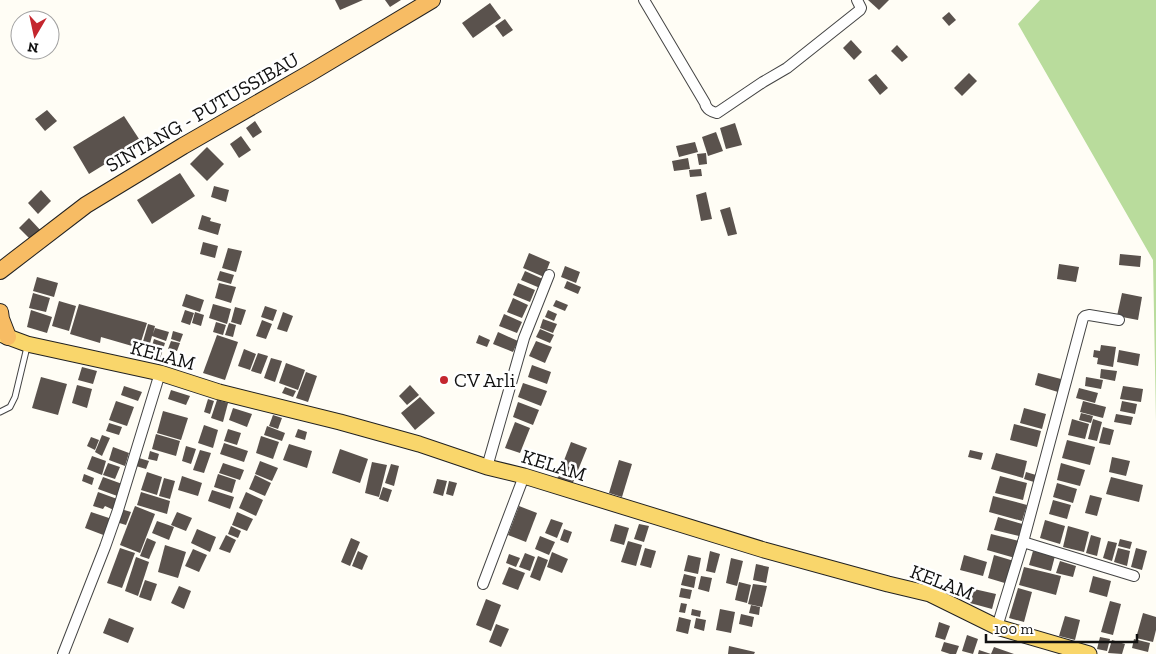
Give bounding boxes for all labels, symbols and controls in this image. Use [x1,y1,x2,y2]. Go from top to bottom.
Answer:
north arrow [10,10,60,60]
text: N [26,38,40,57]
street label: SINTANG - PUTUSSIBAU [101,47,303,177]
street label: KELAM [128,335,198,375]
place label: CV Arli [454,368,516,392]
marker: CV Arli [438,374,450,386]
street label: KELAM [519,444,589,486]
street label: KELAM [907,559,977,605]
scale bar [986,612,1137,644]
text: 100 m [994,620,1033,638]

